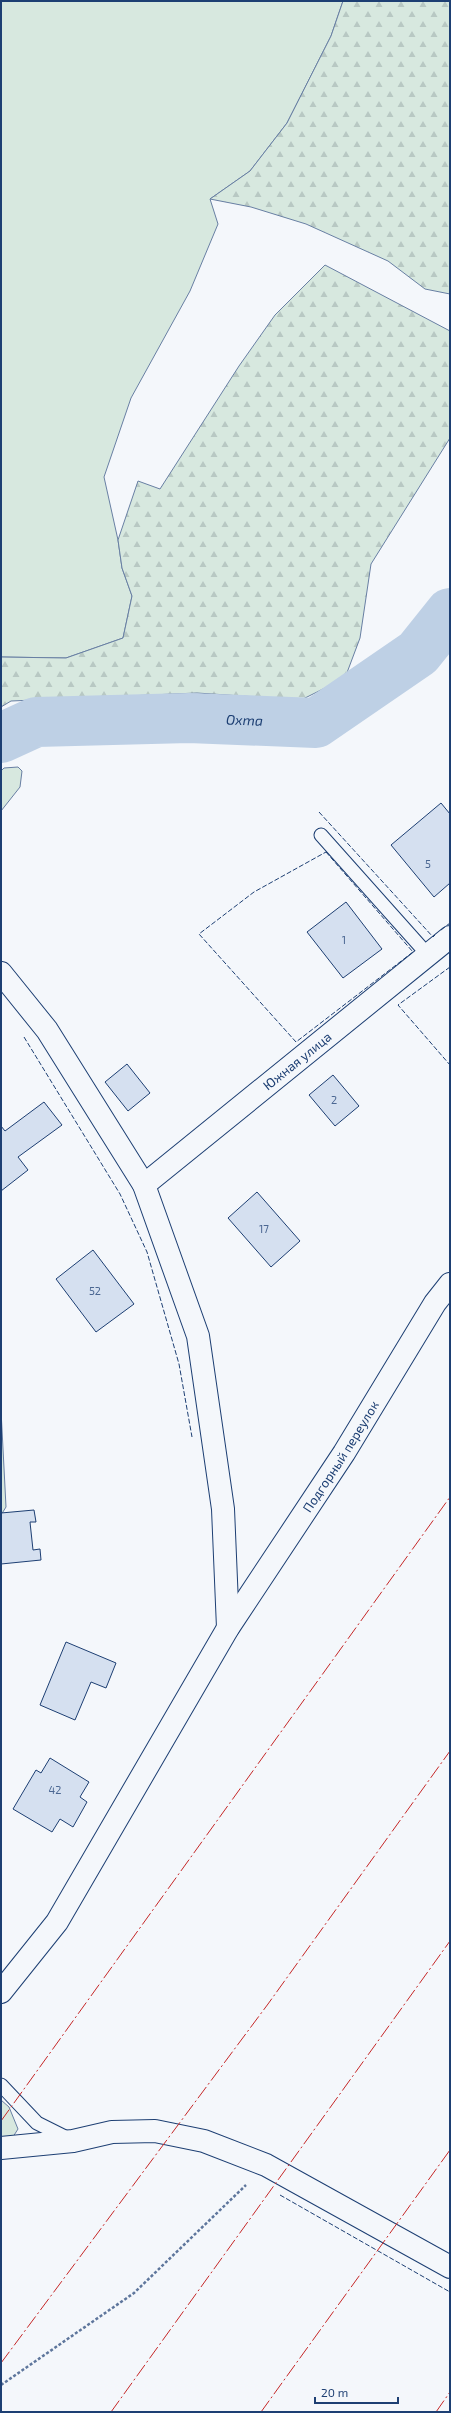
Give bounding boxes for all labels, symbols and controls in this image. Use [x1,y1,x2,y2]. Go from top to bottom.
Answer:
water label: Охта [226,710,263,729]
house number: 5 [425,857,431,870]
house number: 1 [342,933,346,946]
street label: Южная улица [260,1028,334,1093]
house number: 2 [331,1093,337,1106]
house number: 17 [259,1222,269,1235]
house number: 52 [89,1284,101,1297]
street label: Подгорный переулок [299,1398,382,1515]
house number: 42 [49,1783,61,1796]
scale bar [315,2379,398,2405]
text: 20 m [321,2385,348,2399]

